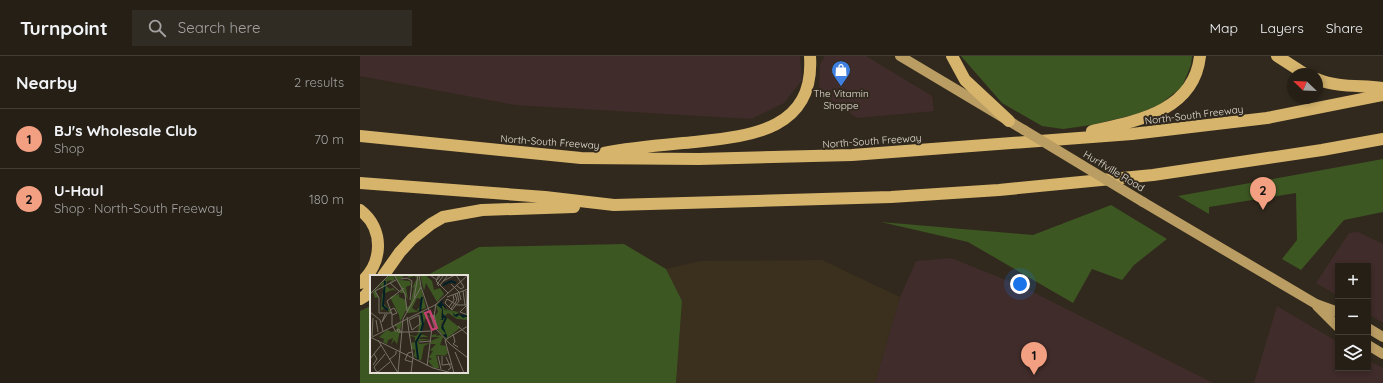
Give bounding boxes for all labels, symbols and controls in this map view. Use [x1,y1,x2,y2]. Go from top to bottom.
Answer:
search box [132,10,412,46]
text: Turnpoint [20,16,108,40]
icon: search [146,17,168,39]
text: Search here [178,18,261,37]
text: Map [1209,19,1238,37]
text: Layers [1260,19,1304,37]
text: Share [1326,19,1363,37]
shop icon: The Vitamin Shoppe [830,59,852,87]
north arrow [1287,68,1323,104]
text: Nearby [16,72,77,93]
text: 2 results [294,74,344,90]
place label: The Vitamin Shoppe [813,87,869,112]
street label: North-South Freeway [1144,103,1244,127]
text: BJ's Wholesale Club [54,121,197,140]
text: 1 [26,131,32,147]
text: 70 m [314,131,344,147]
street label: North-South Freeway [822,131,922,151]
street label: North-South Freeway [500,132,600,152]
text: Shop [54,140,84,156]
street label: Hurffville Road [1081,148,1147,194]
pin: 2 [1250,177,1276,210]
text: U-Haul [54,181,103,200]
text: 2 [25,191,33,207]
text: 180 m [309,191,344,207]
text: Shop · North-South Freeway [54,200,223,216]
map controls [1335,263,1371,371]
button: + [1335,263,1371,299]
your location [1010,274,1030,294]
inset map [370,275,468,373]
button: − [1335,299,1371,335]
button: layers [1335,335,1371,371]
pin: 1 [1021,342,1047,375]

